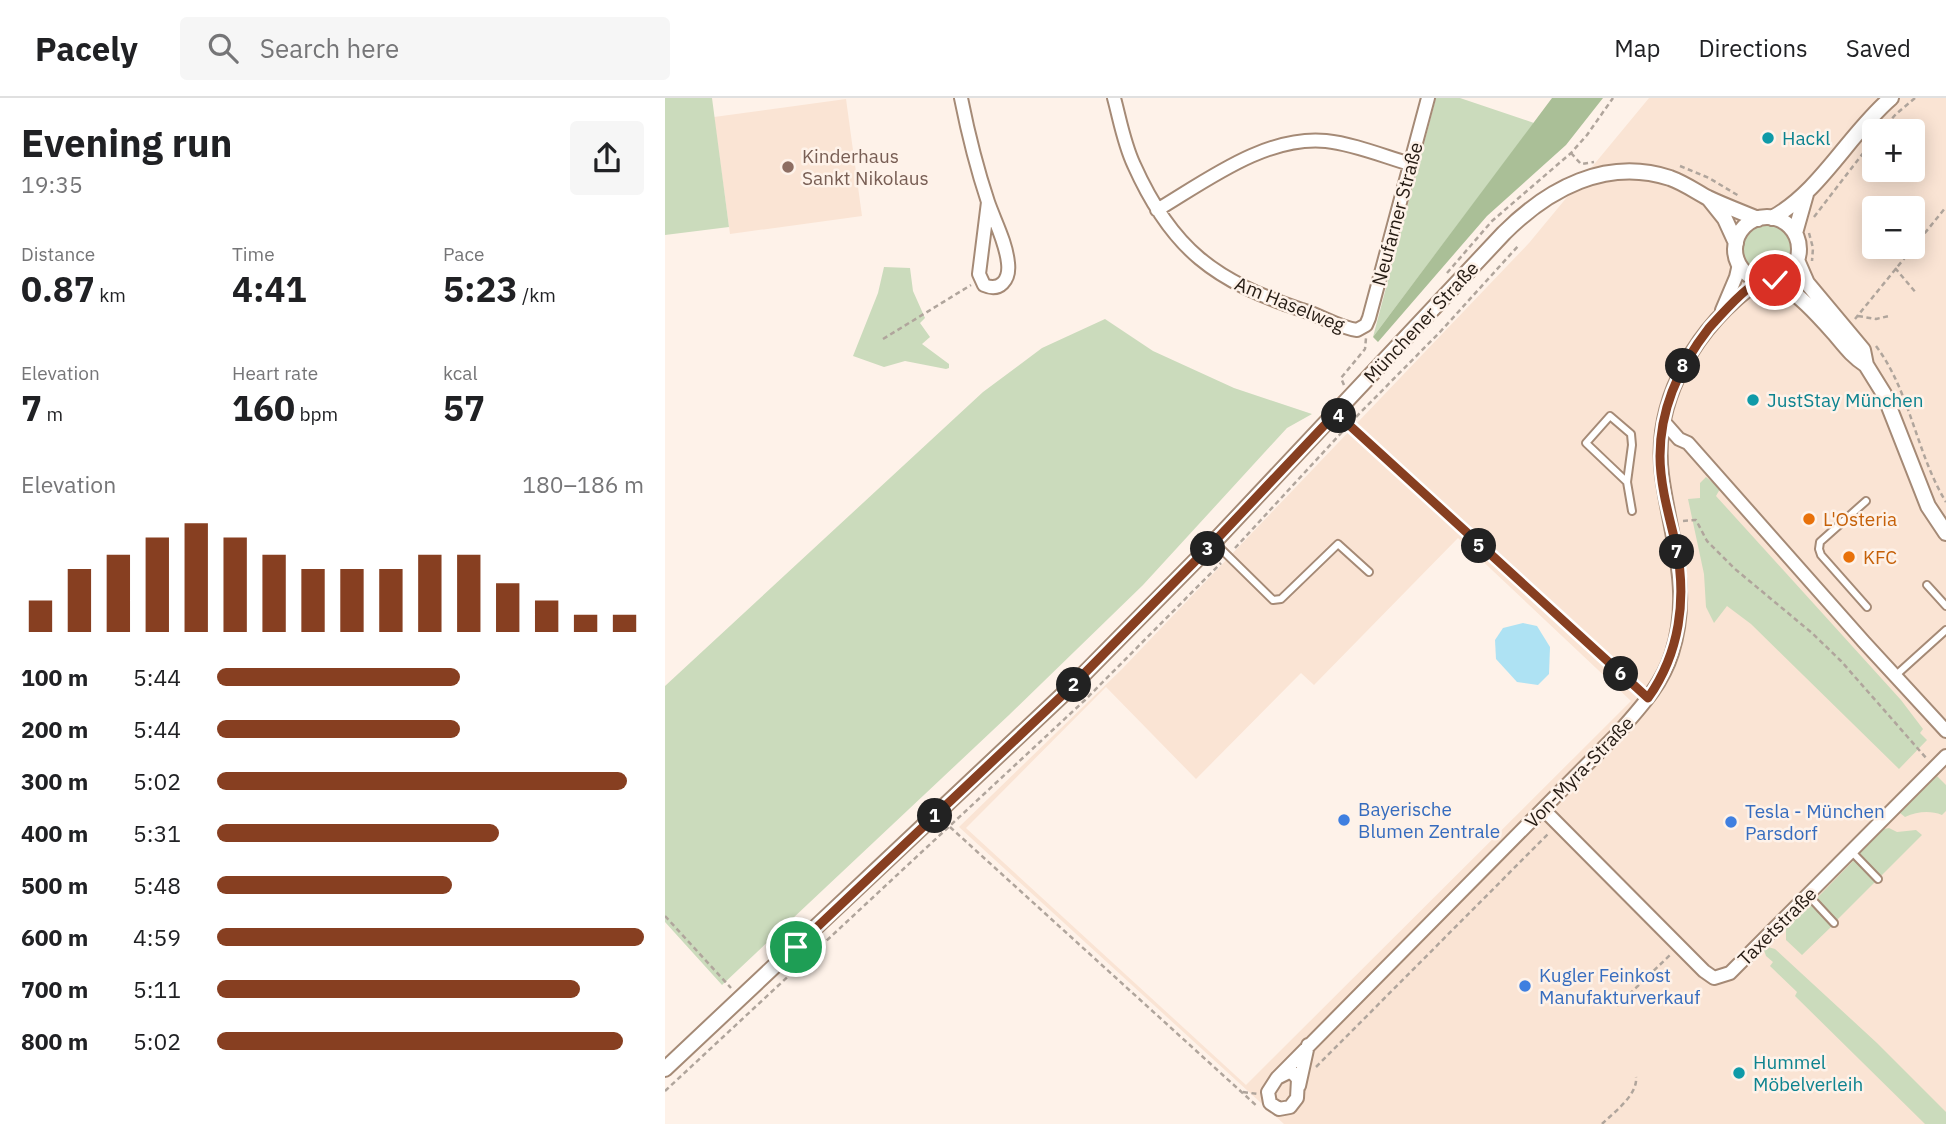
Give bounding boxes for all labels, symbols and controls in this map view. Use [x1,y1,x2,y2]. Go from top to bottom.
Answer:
search box [180,17,670,80]
text: Pacely [35,27,138,70]
icon: search [204,29,242,67]
text: Search here [260,31,399,65]
text: Map [1614,32,1660,64]
text: Directions [1698,32,1808,64]
text: Saved [1846,32,1911,64]
text: Evening run [21,118,232,167]
map controls [1862,119,1925,259]
button: + [1862,119,1925,182]
button: share [570,121,644,195]
place label: Hackl [1782,126,1830,150]
marker: Hackl [1760,130,1776,146]
street label: Neufarner Straße [1366,139,1428,289]
place label: Kinderhaus Sankt Nikolaus [802,144,929,190]
marker: Kinderhaus Sankt Nikolaus [780,159,796,175]
text: 19:35 [21,169,83,199]
button: − [1862,196,1925,259]
text: Distance [21,242,95,266]
text: Time [232,242,275,266]
text: Pace [443,242,484,266]
pin [1745,250,1805,310]
street label: Münchener Straße [1358,256,1484,388]
icon: check [1756,261,1794,299]
text: 0.87 [21,266,95,312]
text: 4:41 [232,266,307,312]
text: 5:23 [443,266,518,312]
street label: Am Haselweg [1231,271,1349,337]
text: km [95,283,126,307]
text: /km [518,283,556,307]
pin: 8 [1665,348,1701,384]
text: 8 [1677,353,1688,377]
text: Elevation [21,361,100,385]
text: Heart rate [232,361,318,385]
text: kcal [443,361,478,385]
text: 7 [21,385,42,431]
text: 160 [232,385,295,431]
text: 57 [443,385,485,431]
place label: JustStay München [1767,388,1924,412]
marker: JustStay München [1745,392,1761,408]
pin: 4 [1321,398,1357,434]
text: m [42,402,63,426]
text: bpm [295,402,338,426]
text: 4 [1333,403,1344,427]
text: Elevation [21,469,116,499]
text: 180–186 m [522,469,644,499]
place label: L'Osteria [1823,507,1897,531]
marker: L'Osteria [1801,511,1817,527]
pin: 5 [1461,528,1497,564]
pin: 3 [1191,532,1225,566]
text: 5 [1473,533,1484,557]
pin: 7 [1660,534,1695,570]
text: 3 [1202,536,1213,560]
text: 7 [1671,539,1682,563]
place label: KFC [1863,545,1897,569]
marker: KFC [1841,549,1857,565]
pin: 6 [1604,656,1639,692]
text: 6 [1615,661,1626,685]
text: 100 m [21,662,88,692]
text: 5:44 [133,662,181,692]
pin: 2 [1057,668,1091,702]
text: 2 [1068,672,1079,696]
street label: Von-Myra-Straße [1520,711,1638,833]
text: 200 m [21,714,88,744]
text: 5:44 [133,714,181,744]
text: 300 m [21,766,88,796]
text: 5:02 [133,766,181,796]
place label: Bayerische Blumen Zentrale [1358,797,1500,843]
pin: 1 [917,798,953,834]
place label: Tesla - München Parsdorf [1745,799,1885,845]
text: 1 [929,803,940,827]
marker: Bayerische Blumen Zentrale [1336,812,1352,828]
marker: Tesla - München Parsdorf [1723,814,1739,830]
text: 400 m [21,818,88,848]
text: 5:31 [133,818,181,848]
text: 500 m [21,870,88,900]
text: 5:48 [133,870,181,900]
street label: Taxetstraße [1733,882,1821,970]
pin [766,917,826,977]
text: 600 m [21,922,88,952]
text: 4:59 [133,922,181,952]
icon: arrive [777,928,815,966]
place label: Kugler Feinkost Manufakturverkauf [1539,963,1701,1009]
text: 700 m [21,974,88,1004]
text: 5:11 [133,974,181,1004]
marker: Kugler Feinkost Manufakturverkauf [1517,978,1533,994]
text: 800 m [21,1026,88,1056]
text: 5:02 [133,1026,181,1056]
place label: Hummel Möbelverleih [1753,1050,1863,1096]
marker: Hummel Möbelverleih [1731,1065,1747,1081]

